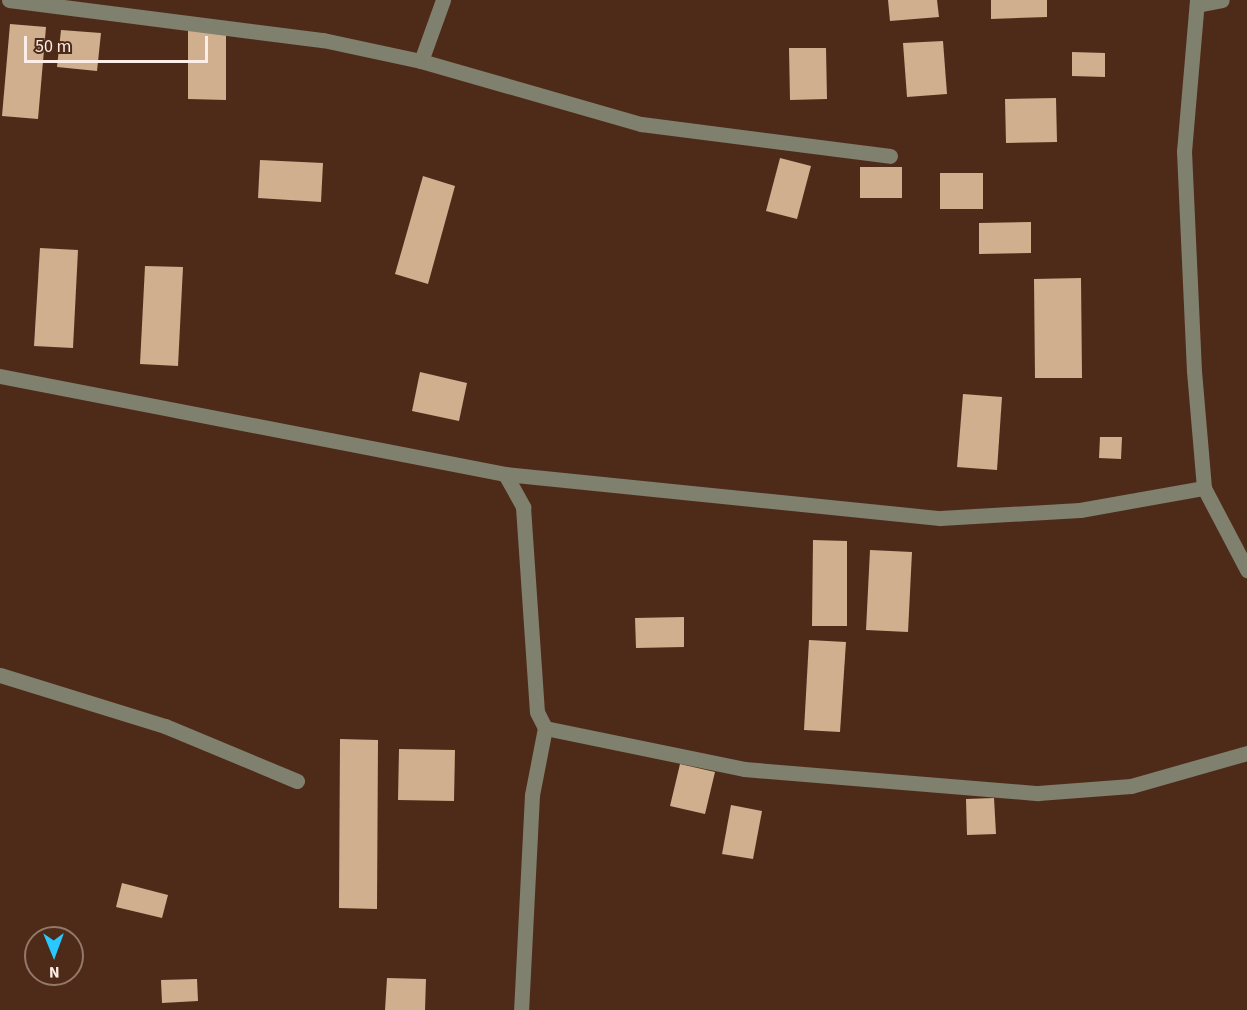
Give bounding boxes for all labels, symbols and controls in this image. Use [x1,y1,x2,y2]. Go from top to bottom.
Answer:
scale bar [27,24,212,62]
text: 50 m [35,34,71,59]
north arrow [24,926,84,986]
text: N [49,961,60,983]

